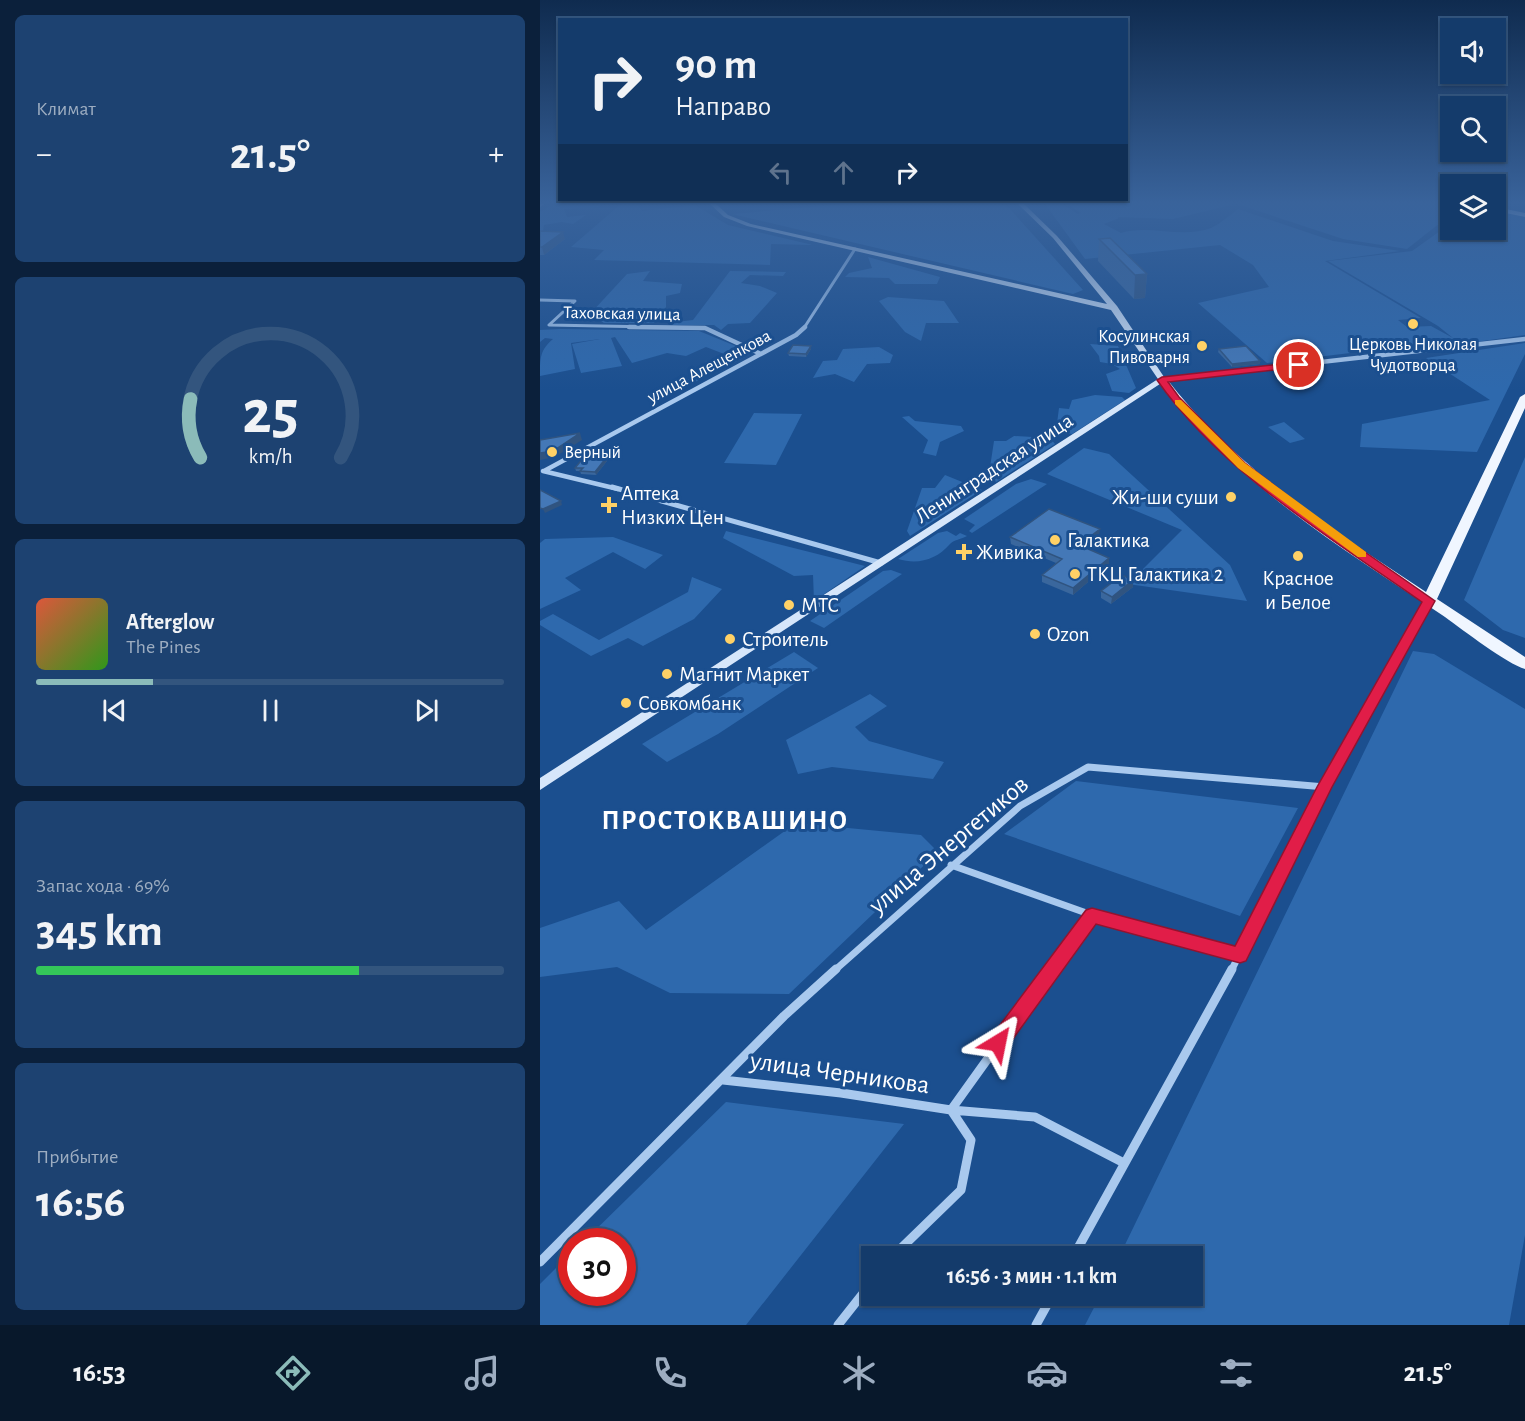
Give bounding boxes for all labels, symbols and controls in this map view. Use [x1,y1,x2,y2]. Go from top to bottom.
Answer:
map controls [1440,18,1506,240]
button: sound [1440,18,1506,84]
icon: right [576,42,654,120]
text: 90 m [675,44,757,86]
text: Направо [675,93,771,120]
button: search [1440,96,1506,162]
text: Климат [36,99,96,119]
text: 21.5° [230,132,310,177]
text: − [36,138,52,171]
text: + [488,138,504,171]
icon: left [764,156,797,189]
icon: ahead [827,156,860,189]
icon: right [890,156,923,189]
button: layers [1440,174,1506,240]
street label: Таховская улица [563,304,681,324]
marker: Церковь Николая Чудотворца [1406,317,1420,331]
street label: улица Алещенкова [644,327,774,407]
place label: Косулинская Пивоварня [1098,328,1190,367]
place label: Церковь Николая Чудотворца [1349,336,1477,375]
marker: Косулинская Пивоварня [1195,339,1209,353]
pin [1273,339,1324,390]
icon: arrive [1282,348,1315,381]
text: 25 [242,382,298,444]
street label: Ленинградская улица [912,410,1077,527]
place label: Верный [564,444,621,462]
marker: Верный [545,445,559,459]
text: km/h [248,446,292,467]
place label: Аптека Низких Цен [621,483,724,528]
place label: Жи-ши суши [1112,487,1219,508]
marker: Жи-ши суши [1224,490,1238,504]
marker: Аптека Низких Цен [602,498,616,512]
place label: Галактика [1067,530,1150,551]
marker: Галактика [1048,533,1062,547]
place label: Живика [976,542,1044,563]
marker: Живика [957,545,971,559]
marker: Красное и Белое [1291,549,1305,563]
place label: ТКЦ Галактика 2 [1087,564,1223,585]
marker: ТКЦ Галактика 2 [1068,567,1082,581]
place label: Красное и Белое [1262,568,1334,613]
place label: МТС [801,595,839,616]
marker: МТС [782,598,796,612]
text: Afterglow [126,611,214,633]
place label: Ozon [1047,624,1090,645]
marker: Ozon [1028,627,1042,641]
place label: Строитель [742,629,828,650]
marker: Строитель [723,632,737,646]
text: The Pines [126,637,201,657]
place label: Магнит Маркет [679,664,810,685]
marker: Магнит Маркет [660,667,674,681]
place label: Совкомбанк [638,693,742,714]
icon: previous [98,694,131,727]
icon: pause [254,694,287,727]
icon: next [410,694,443,727]
marker: Совкомбанк [619,696,633,710]
street label: улица Энергетиков [863,771,1033,919]
district label: ПРОСТОКВАШИНО [601,807,849,834]
text: Запас хода · 69% [36,876,170,896]
text: 345 km [36,909,163,954]
position arrow [966,1011,1030,1075]
street label: улица Черникова [748,1047,931,1098]
text: Прибытие [36,1147,118,1167]
text: 16:56 [36,1180,125,1225]
speed limit sign: 30 [558,1228,636,1306]
text: 16:56 · 3 мин · 1.1 km [947,1265,1117,1287]
icon: directions [272,1352,314,1394]
icon: music [461,1352,503,1394]
icon: phone [649,1352,691,1394]
icon: climate [838,1352,880,1394]
icon: car [1026,1352,1068,1394]
icon: filters [1215,1352,1257,1394]
text: 16:53 [73,1359,126,1386]
text: 21.5° [1403,1359,1452,1386]

